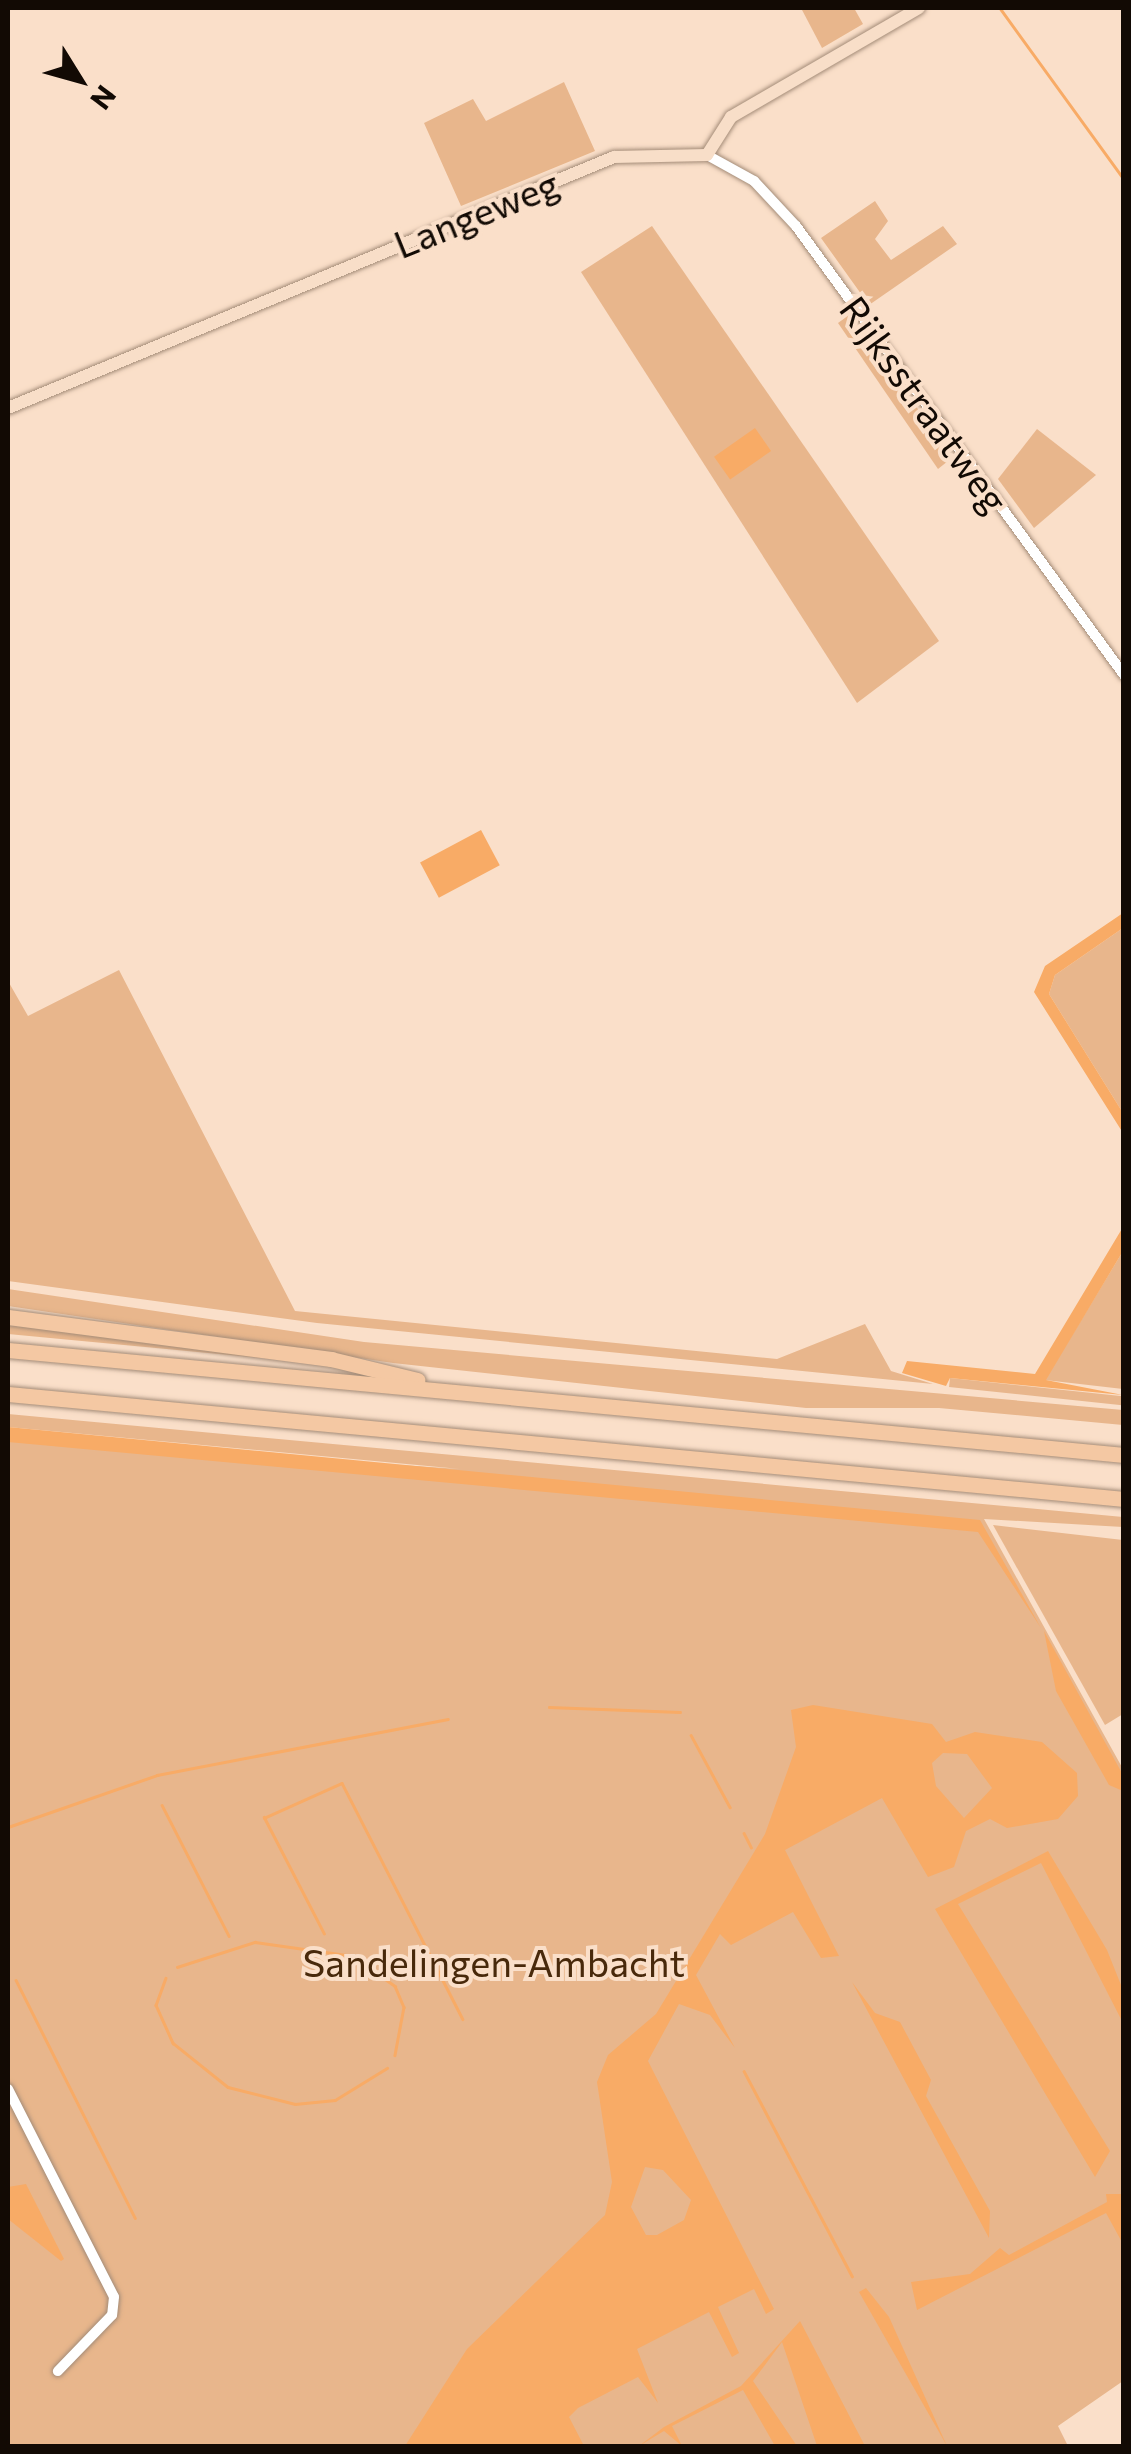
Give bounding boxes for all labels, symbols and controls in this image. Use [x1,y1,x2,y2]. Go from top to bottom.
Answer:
north arrow [30,30,130,130]
text: N [84,79,124,117]
street label: Langeweg [387,159,565,267]
street label: Rijksstraatweg [831,287,1019,521]
park label: Sandelingen-Ambacht [303,1939,685,1985]

